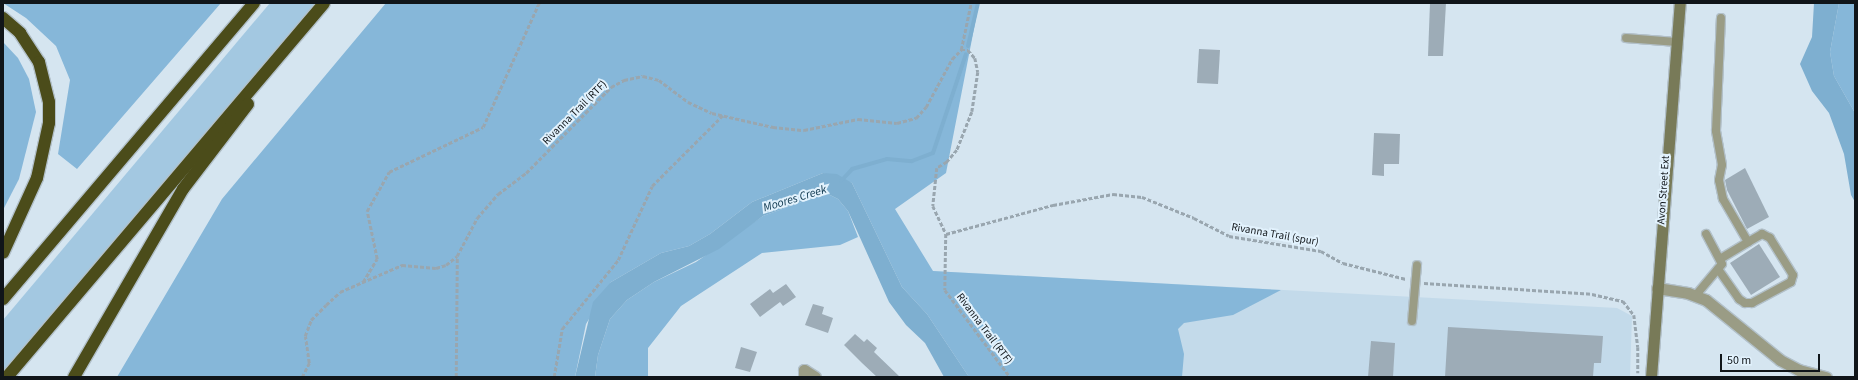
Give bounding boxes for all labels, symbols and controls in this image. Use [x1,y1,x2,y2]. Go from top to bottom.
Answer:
street label: Rivanna Trail (RTF) [540,78,610,148]
street label: Avon Street Ext [1655,155,1673,225]
water label: Moores Creek [762,183,828,215]
street label: Rivanna Trail (spur) [1230,221,1320,249]
street label: Rivanna Trail (RTF) [953,291,1015,367]
scale bar [1722,346,1822,372]
text: 50 m [1727,352,1751,369]

